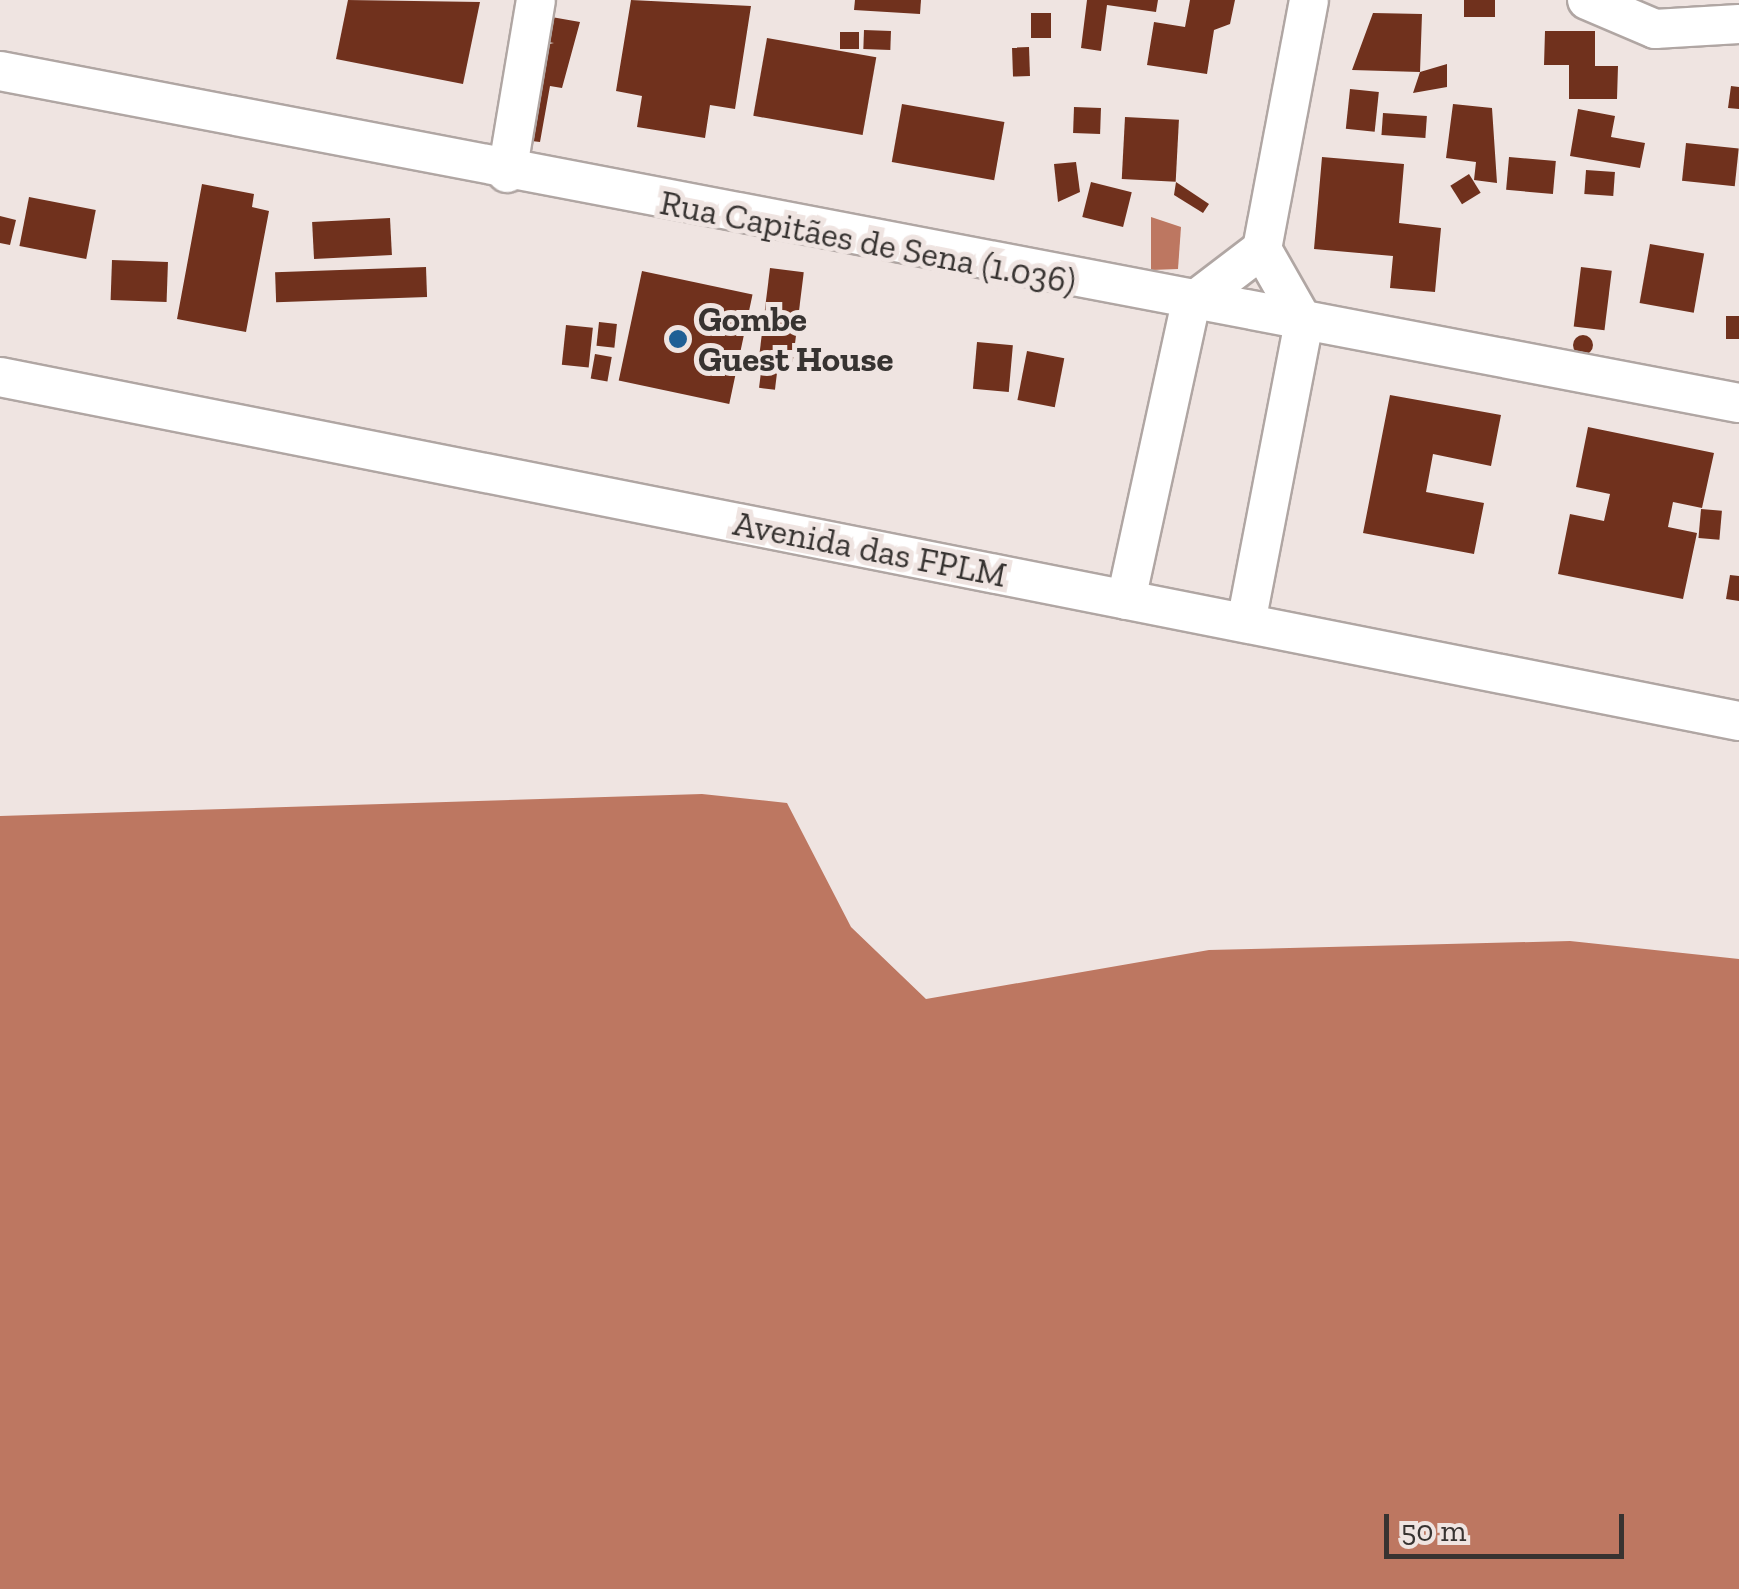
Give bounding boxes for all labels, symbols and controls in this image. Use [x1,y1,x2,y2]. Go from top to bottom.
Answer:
street label: Rua Capitães de Sena (1.036) [657,181,1079,303]
place label: Gombe Guest House [698,298,894,380]
marker: Gombe Guest House [667,328,689,350]
street label: Avenida das FPLM [730,502,1010,596]
scale bar [1389,1494,1629,1556]
text: 50 m [1401,1513,1466,1549]

